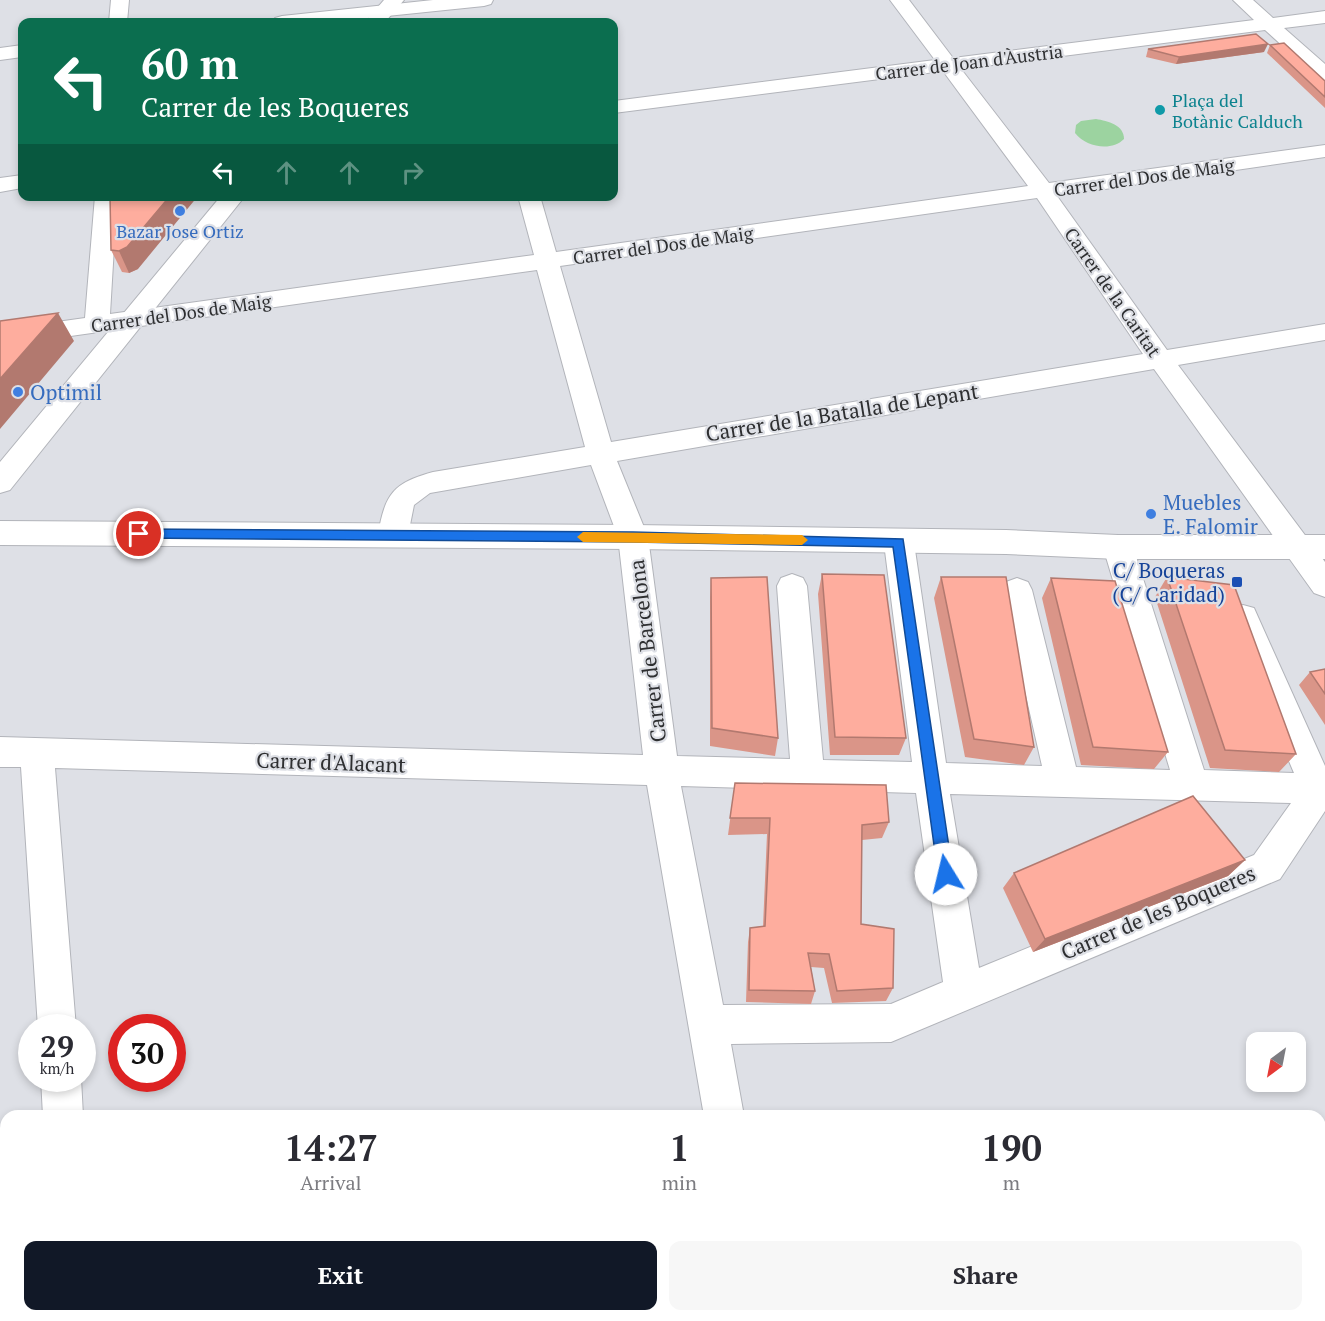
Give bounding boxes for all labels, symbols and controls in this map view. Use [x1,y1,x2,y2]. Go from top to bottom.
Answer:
text: 60 m [141,35,239,91]
street label: Carrer de Joan d'Àustria [874,39,1064,85]
icon: left [42,42,120,120]
place label: Plaça del Botànic Calduch [1172,88,1303,133]
text: Carrer de les Boqueres [141,89,409,125]
marker: Plaça del Botànic Calduch [1153,103,1167,117]
street label: Carrer del Dos de Maig [1052,152,1236,202]
icon: left [207,156,240,189]
icon: ahead [270,156,303,189]
icon: ahead [333,156,366,189]
icon: right [396,156,429,189]
marker: Bazar Jose Ortiz [173,204,187,218]
place label: Bazar Jose Ortiz [116,219,244,243]
street label: Carrer del Dos de Maig [571,220,755,270]
street label: Carrer de la Caritat [1059,223,1167,362]
street label: Carrer del Dos de Maig [89,288,273,338]
street label: Carrer de la Batalla de Lepant [704,377,981,447]
place label: Optimil [30,378,102,406]
marker: Optimil [11,385,25,399]
place label: Muebles E. Falomir [1163,488,1258,540]
marker: Muebles E. Falomir [1144,507,1158,521]
pin [113,508,164,559]
icon: arrive [122,517,155,550]
place label: C/ Boqueras (C/ Caridad) [1112,556,1225,608]
street label: Carrer de Barcelona [622,558,672,744]
marker: C/ Boqueras (C/ Caridad) [1230,575,1244,589]
street label: Carrer d'Alacant [256,745,406,779]
position arrow [914,842,978,906]
street label: Carrer de les Boqueres [1056,858,1260,966]
speed limit sign: 30 [108,1014,186,1092]
text: 29 [40,1026,74,1066]
north arrow [1246,1032,1306,1092]
map controls [1246,1032,1306,1092]
text: km/h [40,1058,74,1078]
text: 14:27 [284,1124,378,1171]
text: 1 [669,1124,690,1171]
text: 190 [981,1124,1042,1171]
text: Arrival [300,1169,362,1196]
text: min [662,1169,697,1196]
text: m [1003,1169,1020,1196]
button: Exit [24,1241,657,1310]
button: Share [669,1241,1302,1310]

